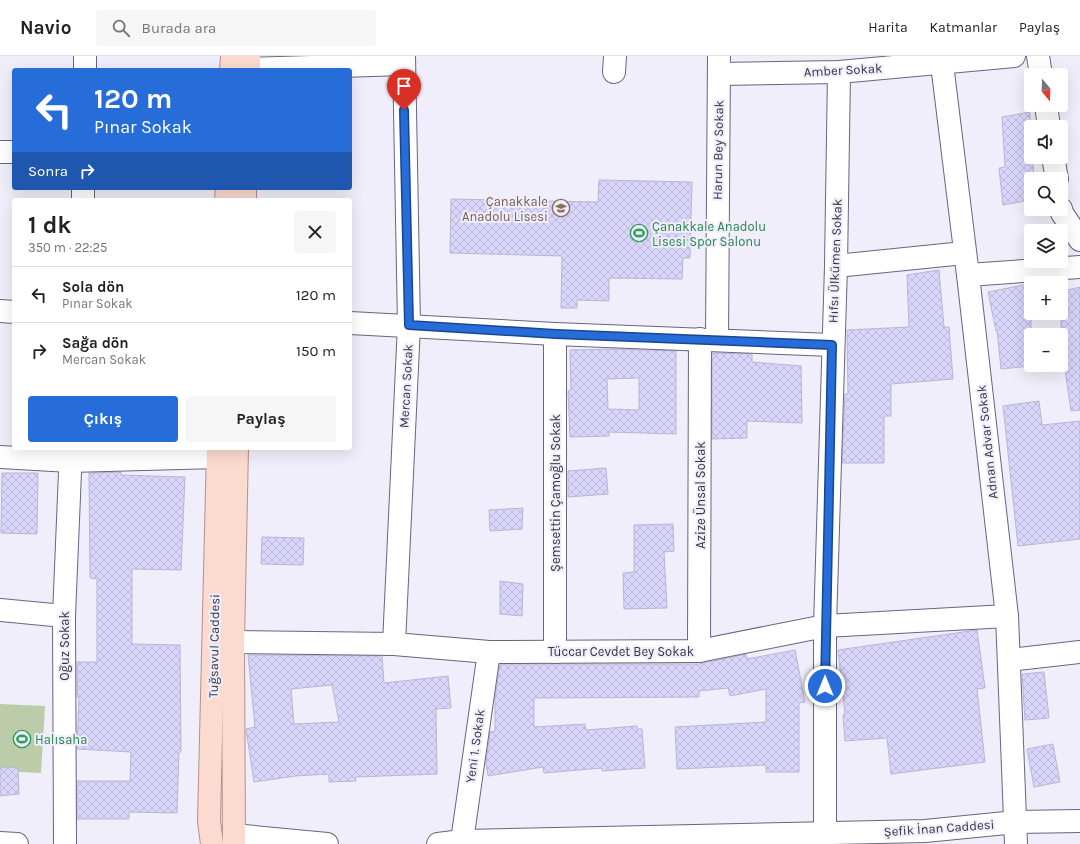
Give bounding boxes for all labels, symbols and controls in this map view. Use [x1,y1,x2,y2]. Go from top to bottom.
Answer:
search box [96,10,376,46]
text: Navio [20,17,72,39]
icon: search [110,17,132,39]
text: Burada ara [142,19,216,37]
text: Harita [868,19,908,36]
text: Katmanlar [930,19,997,36]
text: Paylaş [1019,19,1060,36]
street label: Amber Sokak [803,60,883,80]
north arrow [1024,68,1068,112]
map controls [1024,68,1068,372]
pin [387,69,421,110]
icon: arrive [393,75,415,97]
text: 120 m [94,82,172,115]
icon: left [28,84,80,136]
street label: Harun Bey Sokak [710,100,726,200]
text: Pınar Sokak [94,116,192,138]
button: sound [1024,120,1068,164]
icon: right [76,160,98,182]
text: Sonra [28,162,68,180]
button: search [1024,172,1068,216]
place label: Çanakkale Anadolu Lisesi [462,194,548,224]
school or university icon: Çanakkale Anadolu Lisesi [551,198,571,218]
street label: Hıfsı Ülkümen Sokak [824,199,845,323]
text: 1 dk [28,211,72,239]
button: close [294,211,336,253]
place label: Çanakkale Anadolu Lisesi Spor Salonu [652,219,766,249]
sports icon: Çanakkale Anadolu Lisesi Spor Salonu [629,223,649,243]
button: layers [1024,224,1068,268]
text: 350 m · 22:25 [28,240,107,255]
button: + [1024,276,1068,320]
text: Sola dön [62,278,124,296]
icon: left [28,284,50,306]
text: 120 m [296,286,336,304]
text: Pınar Sokak [62,296,133,311]
button: − [1024,328,1068,372]
text: Sağa dön [62,334,129,352]
icon: right [28,340,50,362]
text: 150 m [296,342,336,360]
street label: Mercan Sokak [396,344,416,428]
text: Mercan Sokak [62,352,146,367]
street label: Adnan Advar Sokak [974,384,1000,500]
button: Çıkış [28,396,178,442]
button: Paylaş [186,396,336,442]
street label: Şemsettin Çamoğlu Sokak [548,414,563,572]
street label: Azize Ünsal Sokak [692,441,708,549]
street label: Tuğsavul Caddesi [206,594,222,698]
street label: Oğuz Sokak [57,611,72,681]
street label: Tüccar Cevdet Bey Sokak [548,644,694,659]
position arrow [804,665,846,707]
street label: Yeni 1. Sokak [462,708,488,784]
sports icon: Halısaha [12,729,32,749]
place label: Halısaha [35,732,87,747]
street label: Şefik İnan Caddesi [883,817,995,839]

